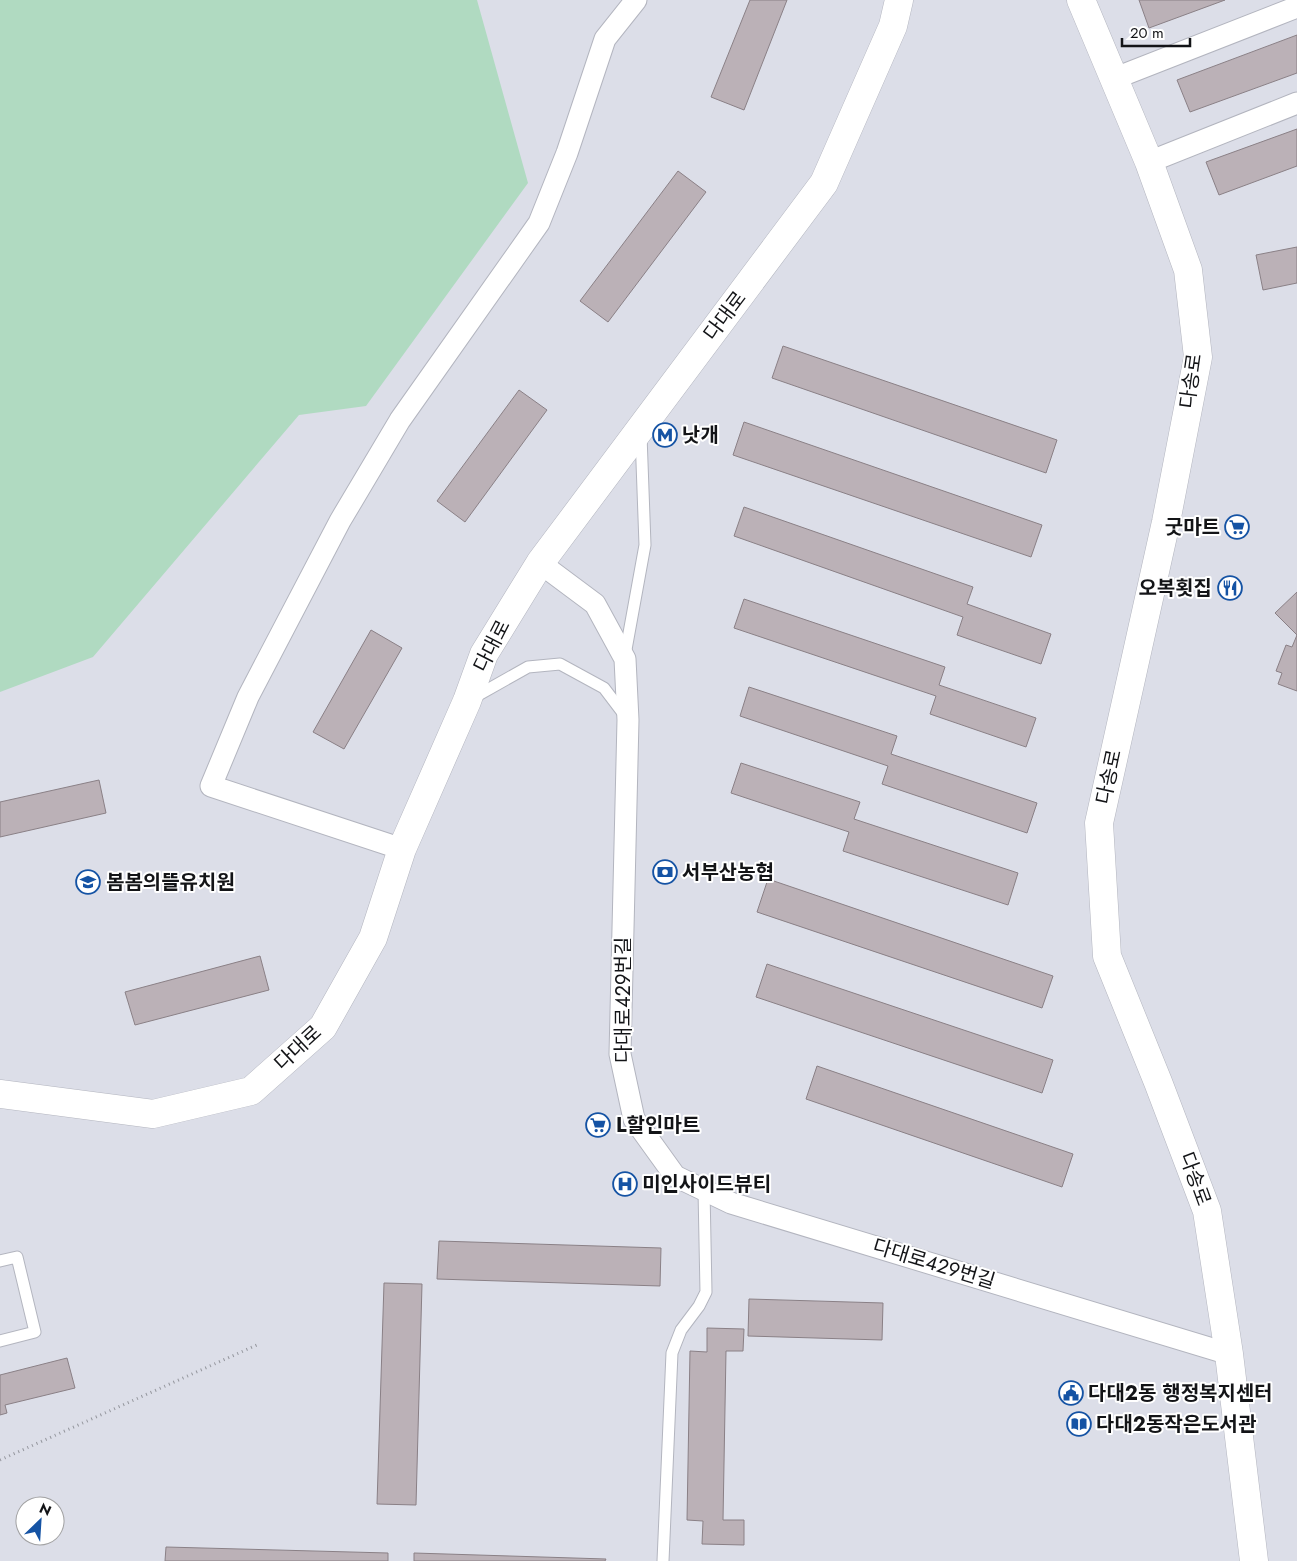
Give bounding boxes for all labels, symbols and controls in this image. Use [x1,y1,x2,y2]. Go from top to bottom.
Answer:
scale bar [1122,15,1190,47]
text: 20 m [1130,22,1164,44]
street label: 다대로 [697,285,753,347]
street label: 다송로 [1173,352,1209,410]
place label: 낫개 [682,421,719,450]
metro station icon: 낫개 [652,422,678,448]
place label: 굿마트 [1165,513,1220,542]
supermarket icon: 굿마트 [1224,514,1250,540]
place label: 오복횟집 [1138,574,1212,603]
restaurant icon: 오복횟집 [1217,575,1243,601]
street label: 다대로 [467,615,517,677]
street label: 다송로 [1089,747,1129,807]
place label: 서부산농협 [682,858,774,887]
bank icon: 서부산농협 [652,859,678,885]
place label: 봄봄의뜰유치원 [106,868,235,897]
school or university icon: 봄봄의뜰유치원 [75,869,101,895]
street label: 다대로429번길 [609,937,638,1063]
street label: 다대로 [268,1019,328,1077]
place label: L할인마트 [616,1111,700,1140]
supermarket icon: L할인마트 [585,1112,611,1138]
street label: 다송로 [1172,1148,1218,1210]
place label: 미인사이드뷰티 [642,1170,771,1199]
hospital icon: 미인사이드뷰티 [612,1171,638,1197]
street label: 다대로429번길 [869,1232,999,1296]
place label: 다대2동 행정복지센터 [1088,1379,1273,1408]
public building icon: 다대2동 행정복지센터 [1058,1380,1084,1406]
place label: 다대2동작은도서관 [1096,1410,1257,1439]
library icon: 다대2동작은도서관 [1066,1411,1092,1437]
north arrow [15,1496,65,1546]
text: N [36,1498,55,1521]

